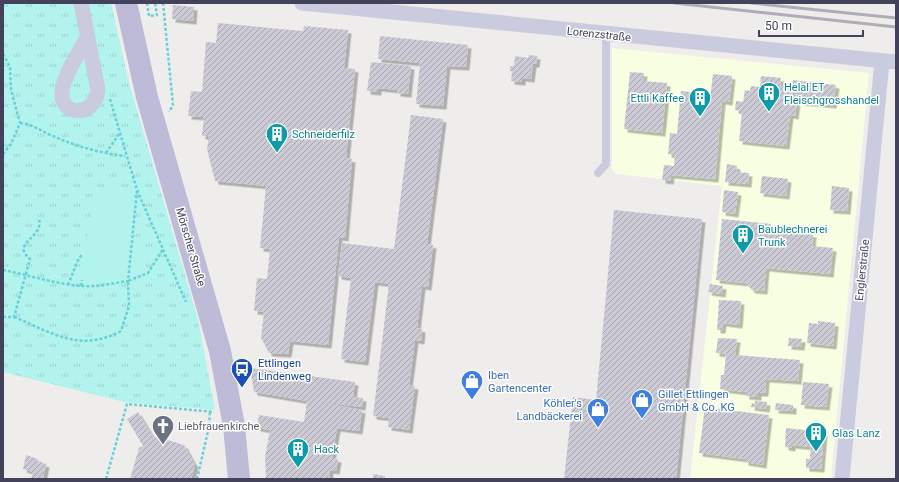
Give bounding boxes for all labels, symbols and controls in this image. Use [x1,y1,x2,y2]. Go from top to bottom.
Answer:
scale bar [759,12,863,38]
text: 50 m [765,19,792,33]
street label: Lorenzstraße [566,25,632,44]
building icon: Helal ET Fleischgrosshandel [756,80,782,113]
place label: Helal ET Fleischgrosshandel [784,81,879,107]
building icon: Ettli Kaffee [687,85,713,118]
place label: Ettli Kaffee [630,92,684,105]
building icon: Schneiderfilz [264,121,290,154]
place label: Schneiderfilz [292,128,355,141]
street label: Mörscher Straße [173,206,208,288]
building icon: Baublechnerei Trunk [730,222,756,255]
place label: Baublechnerei Trunk [758,223,827,249]
street label: Englerstraße [853,238,872,302]
bus stop icon: Ettlingen Lindenweg [229,356,255,389]
place label: Ettlingen Lindenweg [258,357,311,383]
shop icon: Iben Gartencenter [459,368,485,401]
place label: Iben Gartencenter [488,369,552,395]
shop icon: Gillet Ettlingen GmbH & Co. KG [629,387,655,420]
place label: Gillet Ettlingen GmbH & Co. KG [658,388,735,414]
shop icon: Köhler's Landbäckerei [585,396,611,429]
place label: Köhler's Landbäckerei [516,397,582,423]
church icon: Liebfrauenkirche [150,413,176,446]
place label: Liebfrauenkirche [178,420,260,433]
building icon: Glas Lanz [803,420,829,453]
place label: Glas Lanz [832,427,881,440]
building icon: Hack [285,436,311,469]
place label: Hack [314,443,340,456]

